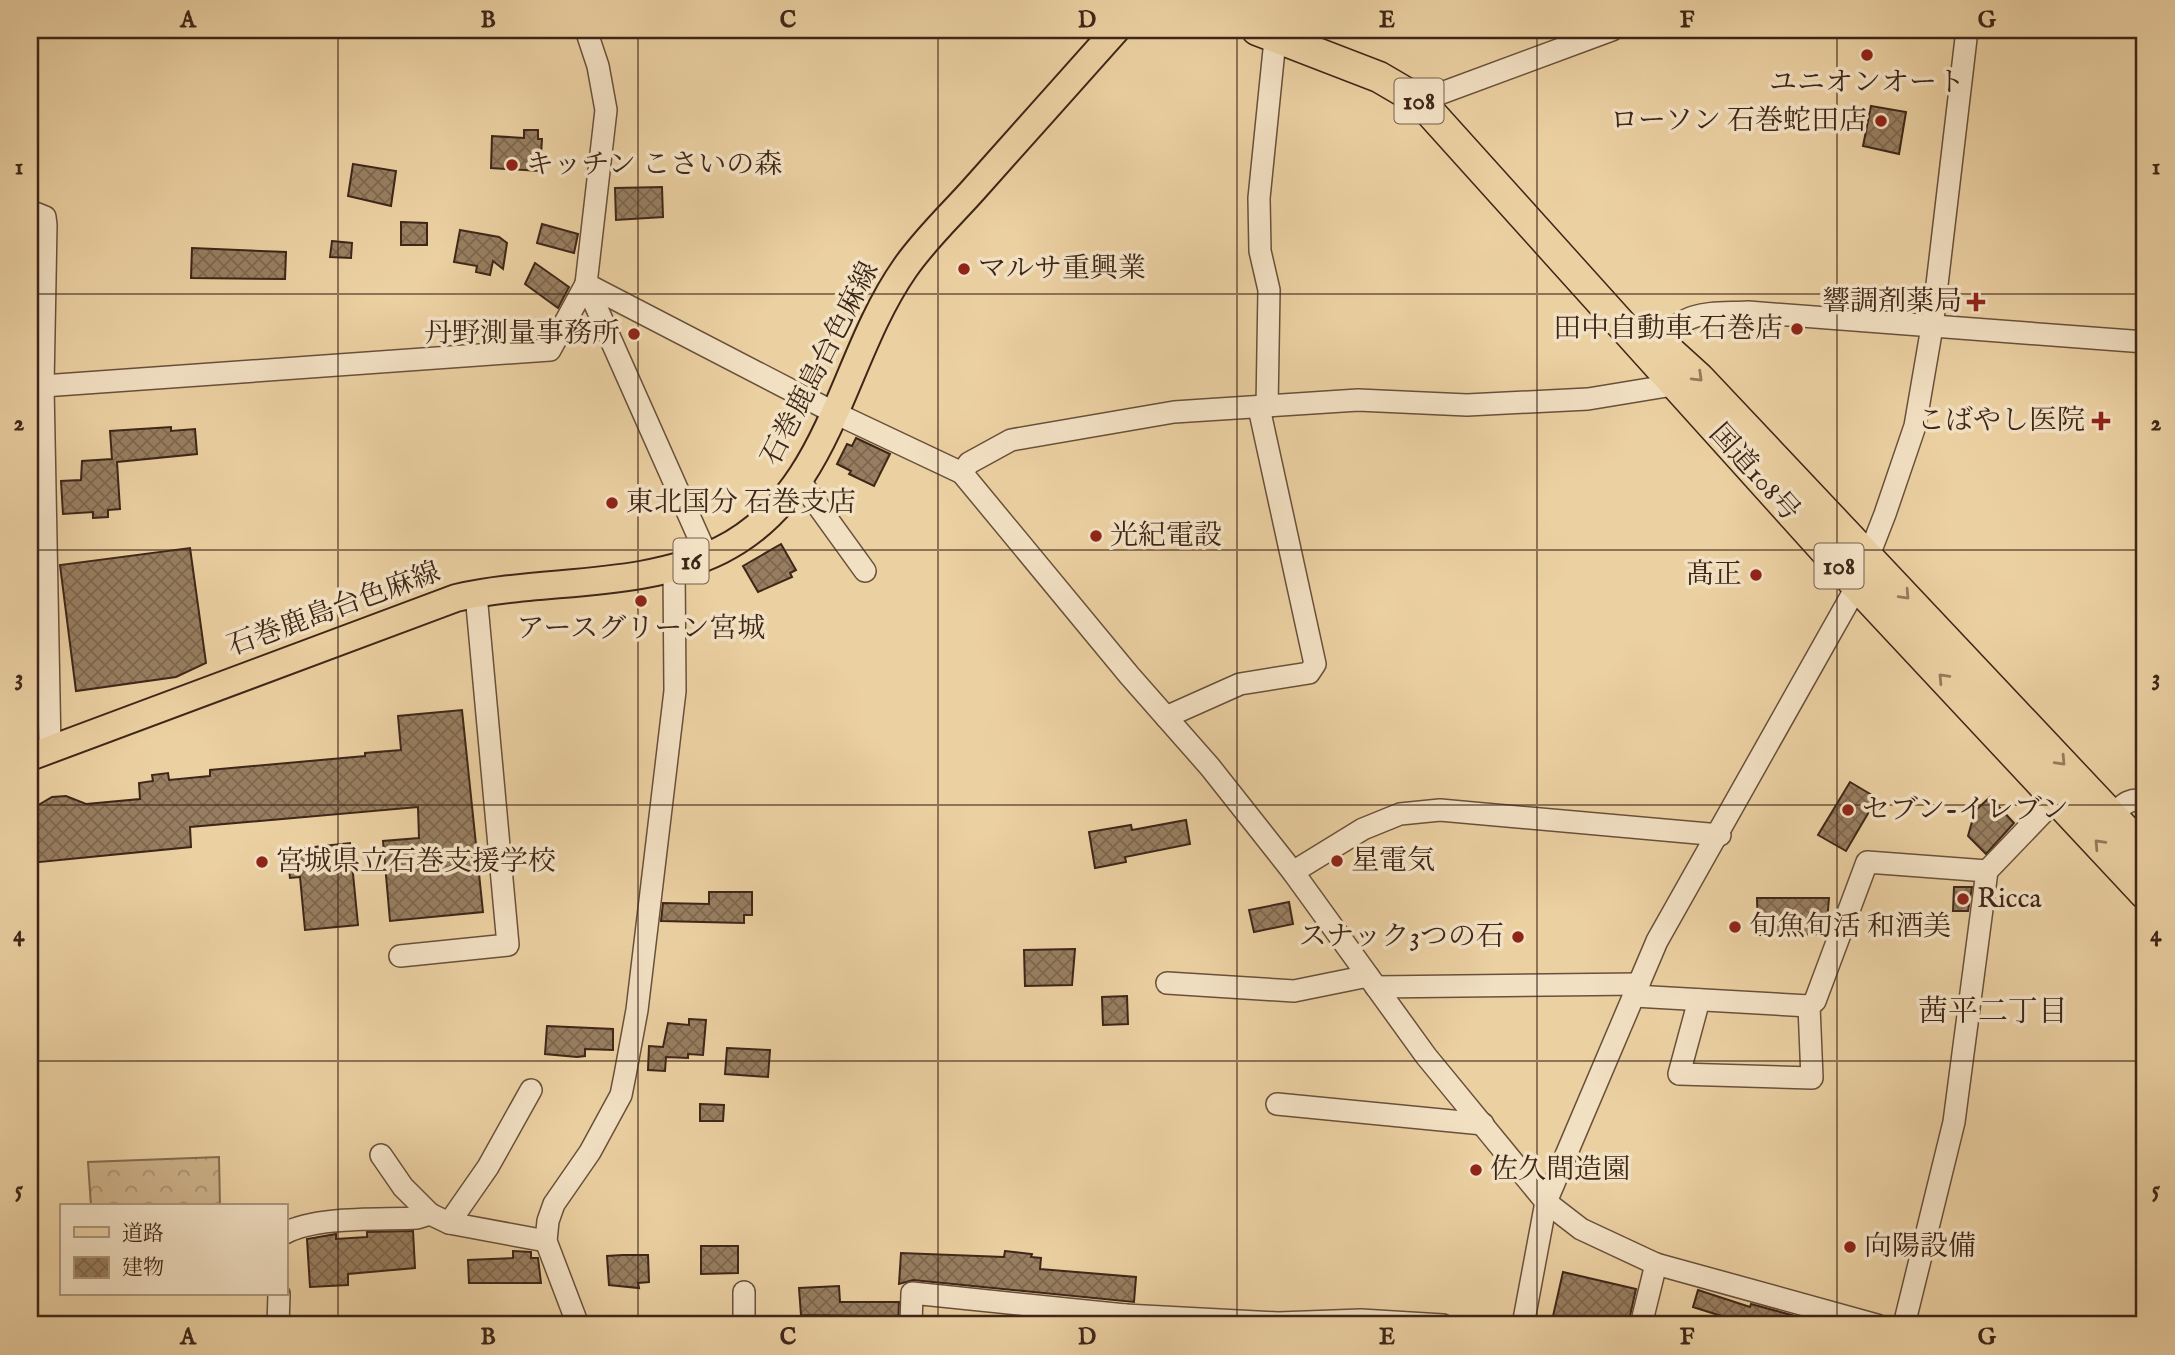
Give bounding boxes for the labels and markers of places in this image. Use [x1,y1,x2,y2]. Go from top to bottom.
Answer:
marker: ユニオンオート [1859,47,1875,63]
place label: ユニオンオート [1769,66,1965,101]
place label: ローソン 石巻蛇田店 [1610,104,1867,139]
marker: ローソン 石巻蛇田店 [1873,113,1889,129]
place label: キッチン こさいの森 [526,148,782,183]
marker: キッチン こさいの森 [504,157,520,173]
place label: マルサ重興業 [978,252,1146,287]
marker: マルサ重興業 [956,261,972,277]
place label: 響調剤薬局 [1822,285,1962,320]
marker: 響調剤薬局 [1968,294,1984,310]
place label: 田中自動車 石巻店 [1553,312,1783,347]
place label: 丹野測量事務所 [424,317,620,352]
marker: 田中自動車 石巻店 [1789,321,1805,337]
marker: 丹野測量事務所 [626,326,642,342]
place label: こばやし医院 [1917,404,2085,439]
marker: こばやし医院 [2091,411,2111,431]
place label: 東北国分 石巻支店 [626,486,856,521]
marker: 東北国分 石巻支店 [604,495,620,511]
place label: 光紀電設 [1110,519,1222,554]
marker: 光紀電設 [1088,528,1104,544]
place label: 髙正 [1686,558,1742,593]
marker: 髙正 [1748,567,1764,583]
marker: アースグリーン宮城 [633,593,649,609]
place label: アースグリーン宮城 [516,612,766,647]
place label: セブン-イレブン [1862,793,2069,828]
marker: セブン-イレブン [1840,802,1856,818]
place label: 星電気 [1351,844,1435,879]
place label: 宮城県立石巻支援学校 [276,845,556,880]
marker: 星電気 [1329,853,1345,869]
marker: 宮城県立石巻支援学校 [254,854,270,870]
place label: Ricca [1977,882,2043,917]
marker: Ricca [1955,891,1971,907]
place label: 旬魚旬活 和酒美 [1749,910,1951,945]
marker: 旬魚旬活 和酒美 [1727,919,1743,935]
place label: スナック3つの石 [1299,920,1504,955]
marker: スナック3つの石 [1510,929,1526,945]
place label: 佐久間造園 [1490,1153,1630,1188]
marker: 佐久間造園 [1468,1162,1484,1178]
place label: 向陽設備 [1864,1230,1976,1265]
marker: 向陽設備 [1842,1239,1858,1255]

